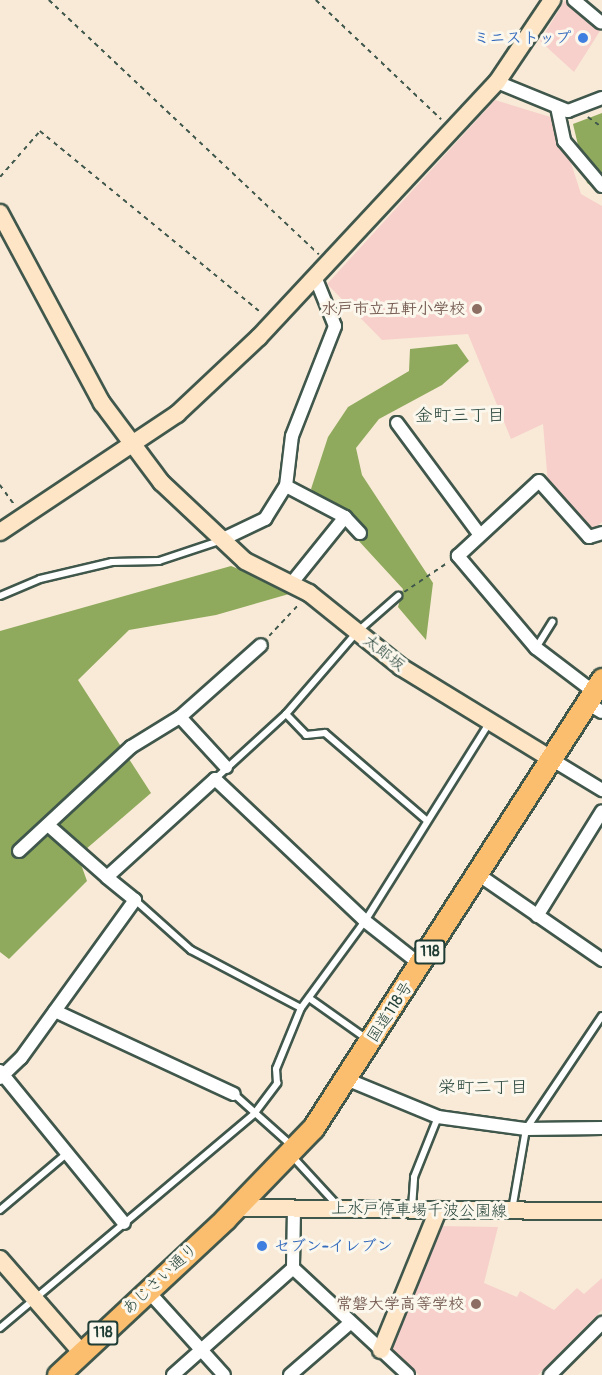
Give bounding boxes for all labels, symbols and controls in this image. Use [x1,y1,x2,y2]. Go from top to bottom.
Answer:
place label: ミニストップ [475,28,571,48]
marker: ミニストップ [576,31,590,45]
place label: 水戸市立五軒小学校 [321,299,465,319]
marker: 水戸市立五軒小学校 [470,302,484,316]
district label: 金町三丁目 [415,405,505,427]
street label: 太郎坂 [359,631,409,675]
road number: 118 [414,940,446,964]
street label: 国道118号 [363,978,417,1046]
district label: 栄町二丁目 [438,1077,528,1099]
street label: 上水戸停車場千波公園線 [331,1199,507,1221]
place label: セブン-イレブン [274,1236,393,1256]
street label: あじさい通り [118,1239,202,1319]
marker: セブン-イレブン [255,1239,269,1253]
place label: 常磐大学高等学校 [336,1294,464,1314]
marker: 常磐大学高等学校 [469,1297,483,1311]
road number: 118 [86,1321,120,1345]

